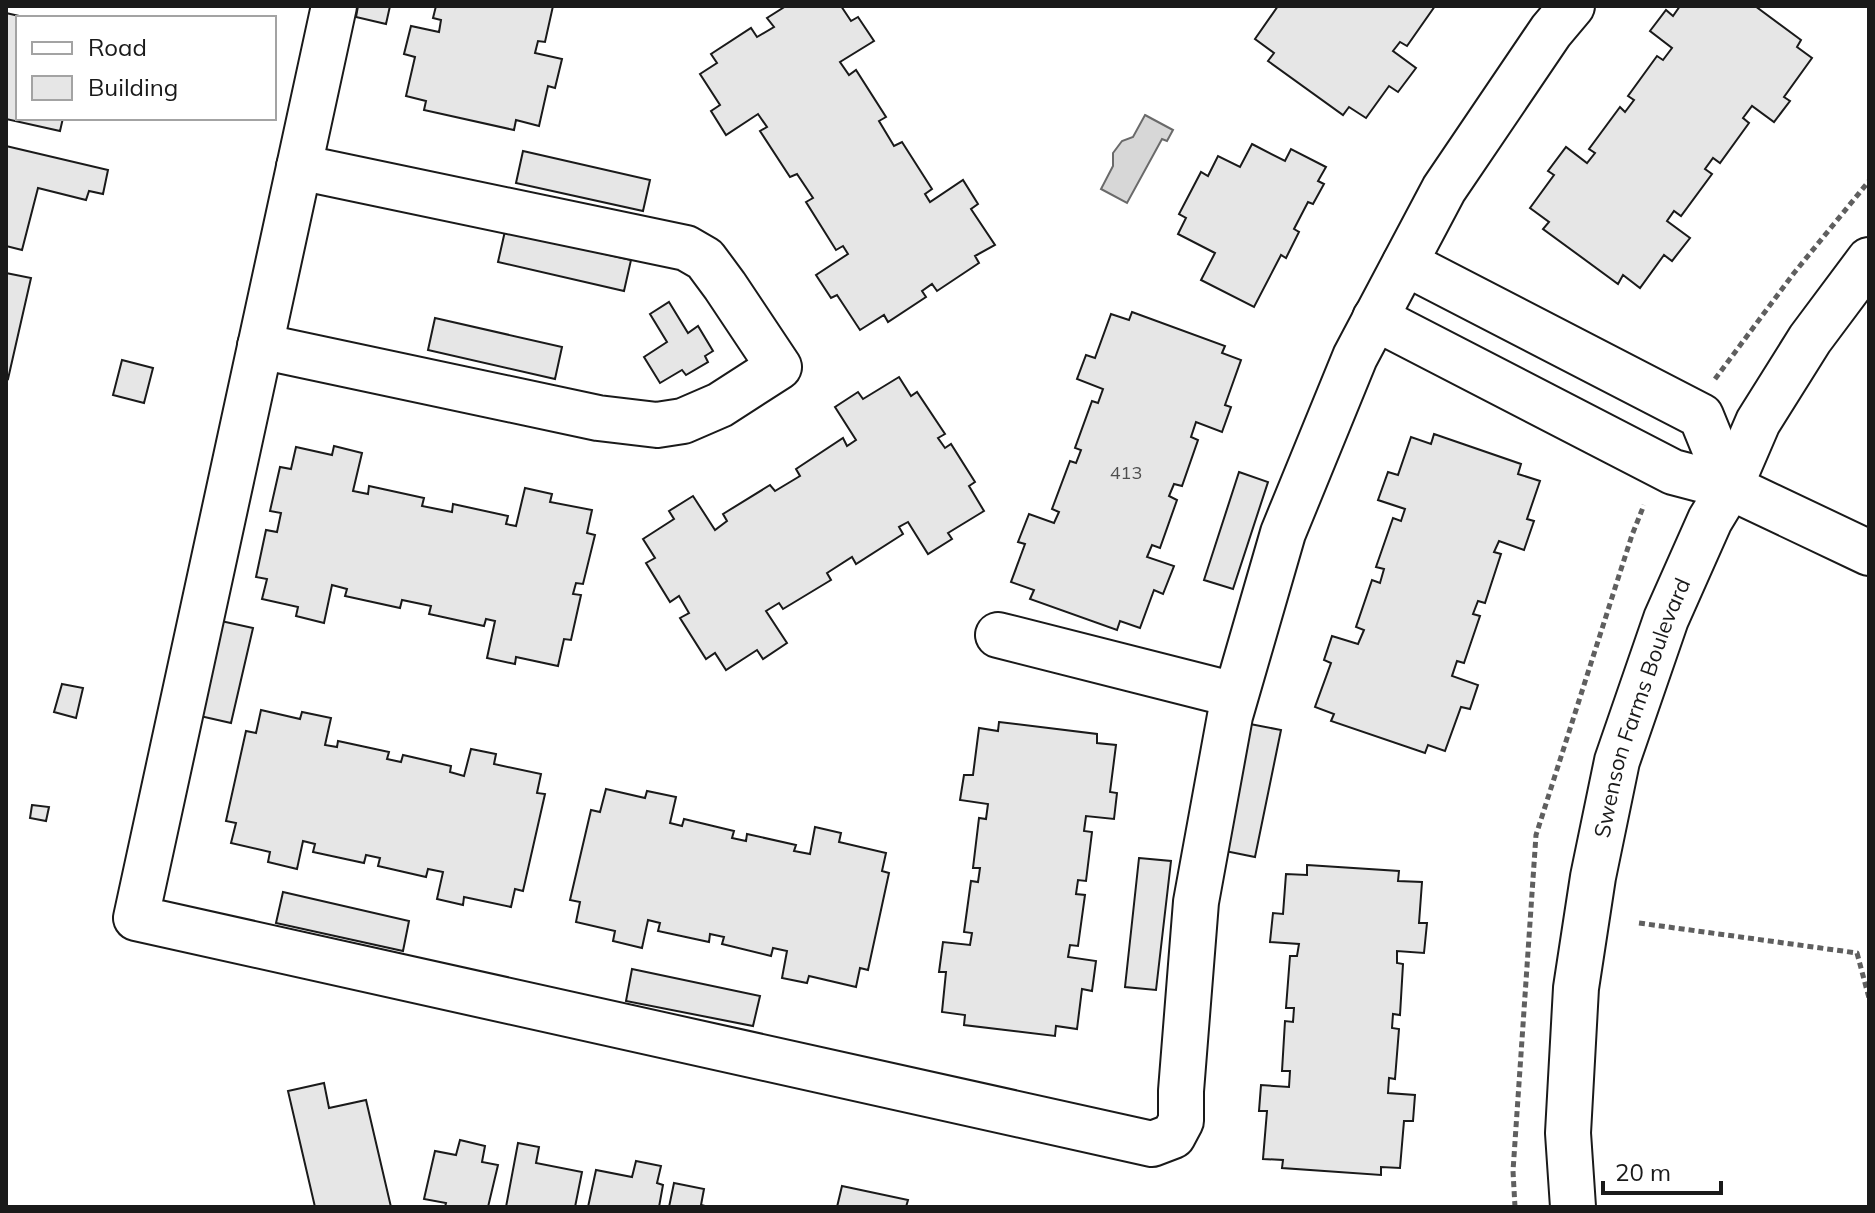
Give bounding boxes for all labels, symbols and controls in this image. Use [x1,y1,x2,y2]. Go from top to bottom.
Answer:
legend [16,16,276,120]
text: Road [88,32,147,62]
text: Building [88,72,178,102]
house number: 413 [1110,461,1142,484]
street label: Swenson Farms Boulevard [1587,574,1696,840]
scale bar [1603,1145,1721,1195]
text: 20 m [1615,1157,1671,1187]

